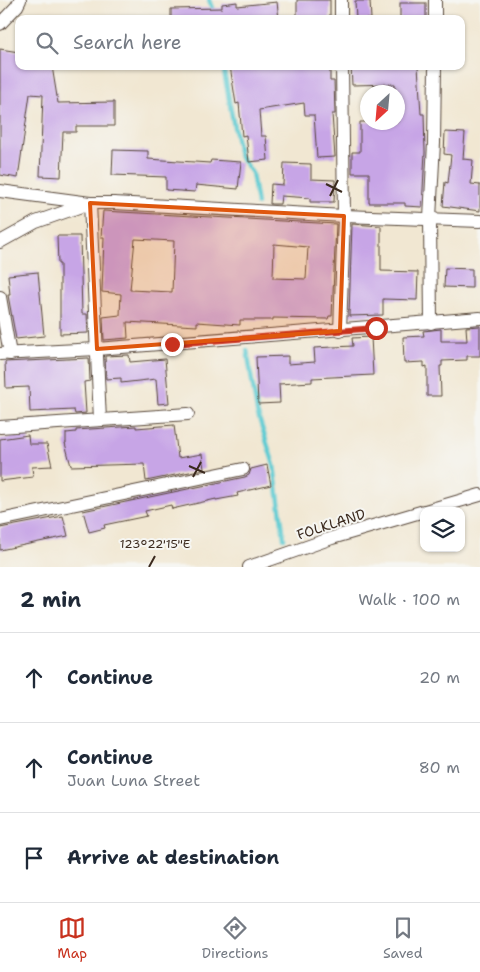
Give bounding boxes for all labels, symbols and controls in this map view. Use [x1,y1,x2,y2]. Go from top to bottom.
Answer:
search box [15,15,465,70]
icon: search [33,29,61,57]
text: Search here [73,30,182,55]
north arrow [360,85,405,130]
route start [365,317,388,340]
route end [161,333,184,356]
street label: FOLKLAND [294,504,368,544]
map controls [420,507,465,552]
button: layers [420,507,465,552]
text: 123°22'15"E [120,536,190,552]
text: 2 min [20,586,81,614]
text: Walk · 100 m [358,589,460,610]
icon: ahead [20,664,48,692]
text: Continue [67,665,153,690]
text: 20 m [419,667,460,688]
text: Continue [67,745,153,770]
icon: ahead [20,754,48,782]
text: 80 m [419,757,460,778]
text: Juan Luna Street [67,770,200,791]
icon: arrive [20,844,48,872]
text: Arrive at destination [67,845,279,870]
tab: Map [57,914,87,962]
tab: Directions [202,914,269,962]
tab: Saved [383,914,423,962]

